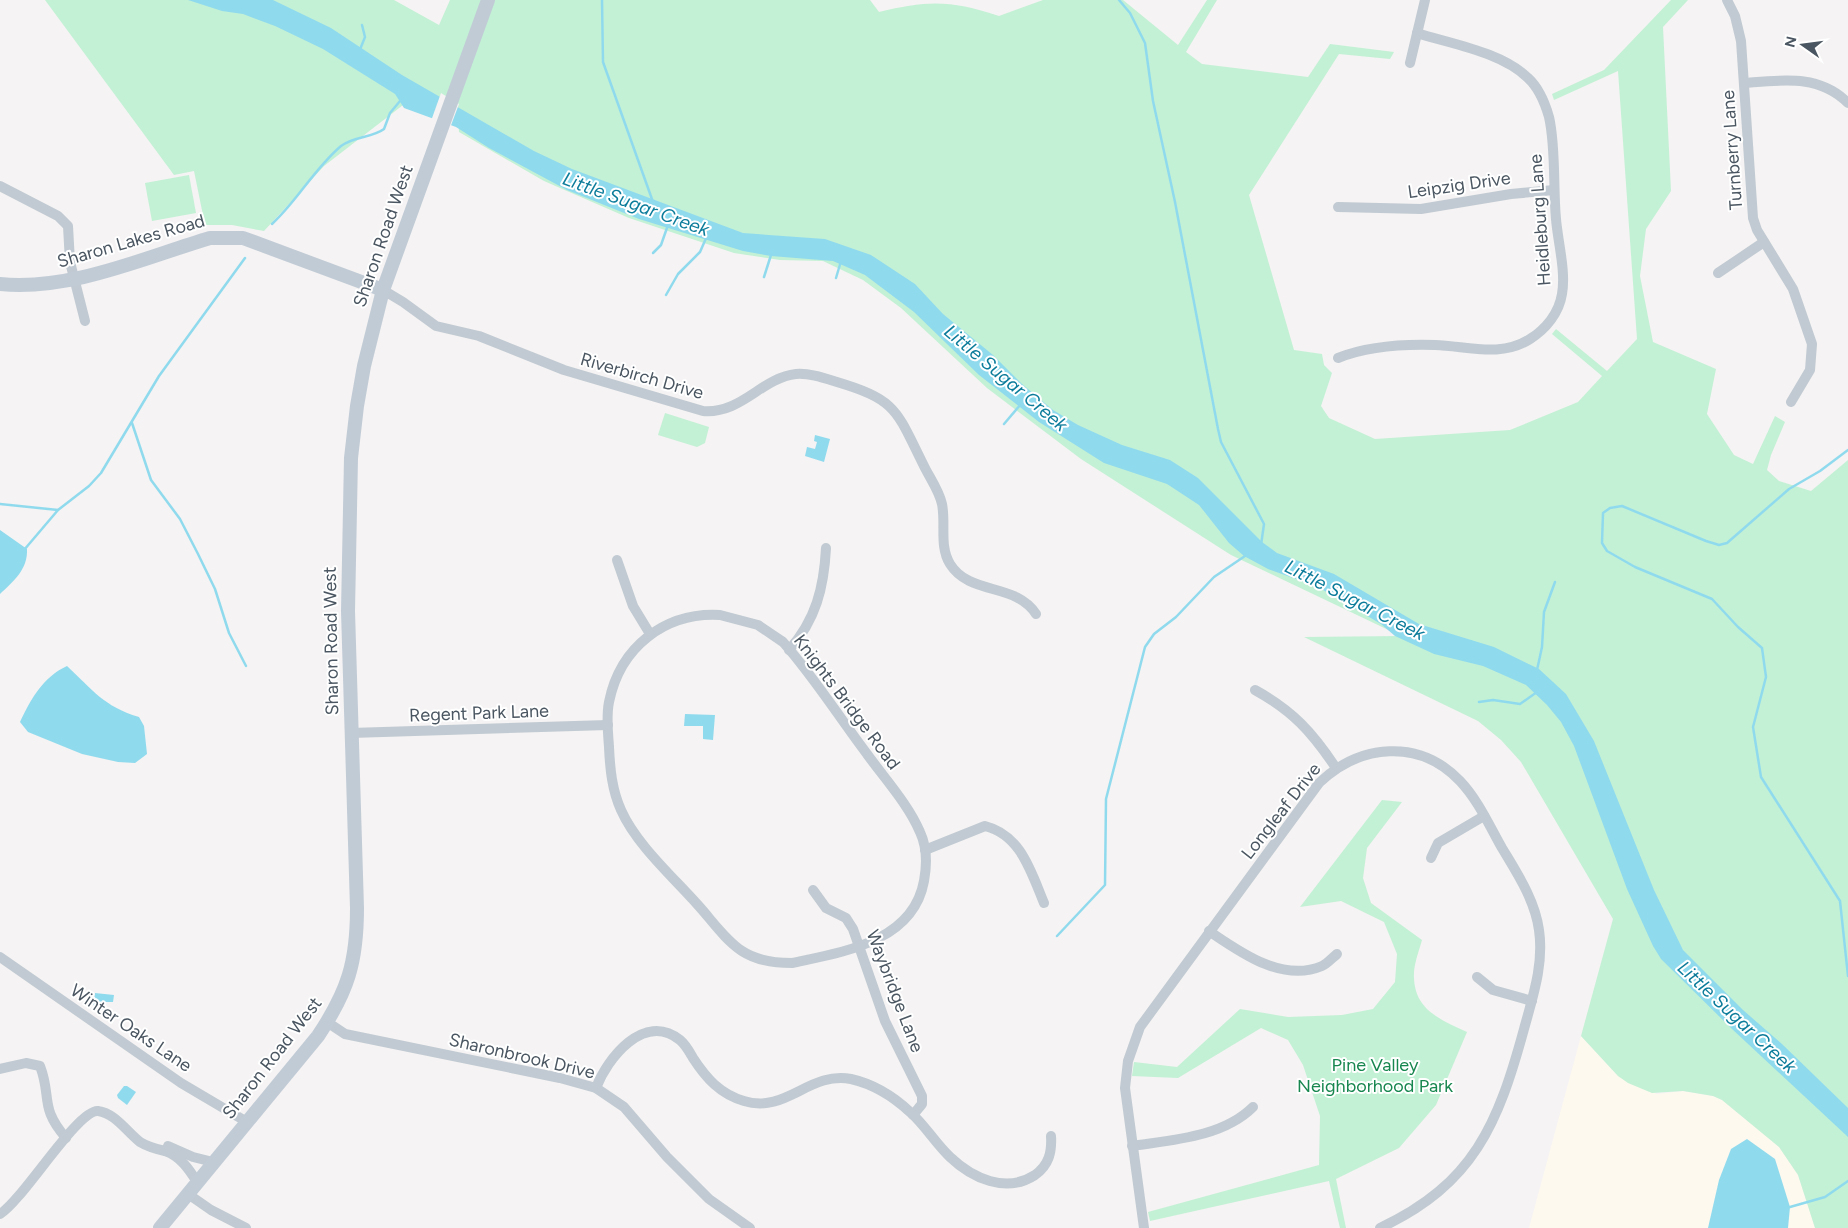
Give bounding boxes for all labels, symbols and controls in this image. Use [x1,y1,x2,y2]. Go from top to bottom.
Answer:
north arrow [1778,20,1828,70]
text: N [1781,35,1800,49]
street label: Turnberry Lane [1717,89,1747,211]
street label: Heidleburg Lane [1524,153,1556,287]
street label: Sharon Road West [348,162,418,310]
water label: Little Sugar Creek [560,167,713,241]
street label: Leipzig Drive [1406,167,1512,203]
street label: Sharon Lakes Road [55,209,207,273]
water label: Little Sugar Creek [940,320,1073,437]
street label: Riverbirch Drive [578,348,706,404]
water label: Little Sugar Creek [1281,555,1430,646]
street label: Sharon Road West [319,566,343,716]
street label: Knights Bridge Road [789,630,905,774]
street label: Regent Park Lane [409,700,549,726]
street label: Longleaf Drive [1237,758,1326,864]
street label: Waybridge Lane [861,927,929,1056]
water label: Little Sugar Creek [1673,956,1802,1079]
street label: Winter Oaks Lane [66,979,196,1077]
street label: Sharon Road West [218,992,327,1123]
street label: Sharonbrook Drive [447,1029,597,1084]
park label: Pine Valley Neighborhood Park [1297,1054,1453,1097]

